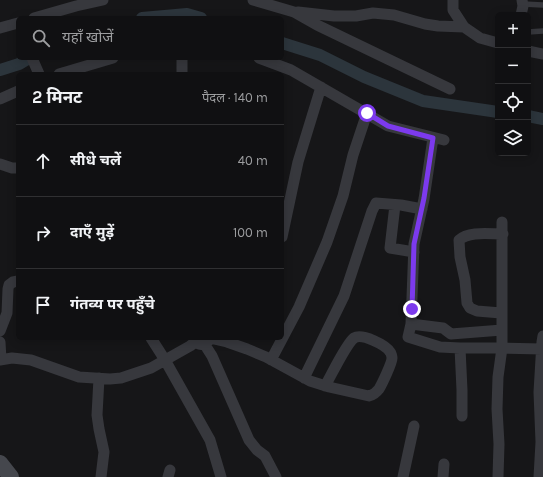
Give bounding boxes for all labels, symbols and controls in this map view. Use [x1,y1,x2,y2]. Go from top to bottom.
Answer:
map controls [495,12,531,156]
button: + [495,12,531,48]
search box [16,16,284,60]
icon: search [30,27,52,49]
text: यहाँ खोजें [62,28,113,46]
button: − [495,48,531,84]
button: locate [495,84,531,120]
text: 2 मिनट [32,87,82,107]
text: पैदल · 140 m [202,90,268,105]
route start [358,104,376,122]
button: layers [495,120,531,156]
icon: ahead [32,150,54,172]
text: सीधे चलें [70,151,121,169]
text: 40 m [238,153,268,168]
icon: right [32,222,54,244]
text: दाएँ मुड़ें [70,223,114,241]
text: 100 m [233,225,268,240]
icon: arrive [32,294,54,316]
text: गंतव्य पर पहुँचे [70,295,155,313]
route end [403,300,421,318]

